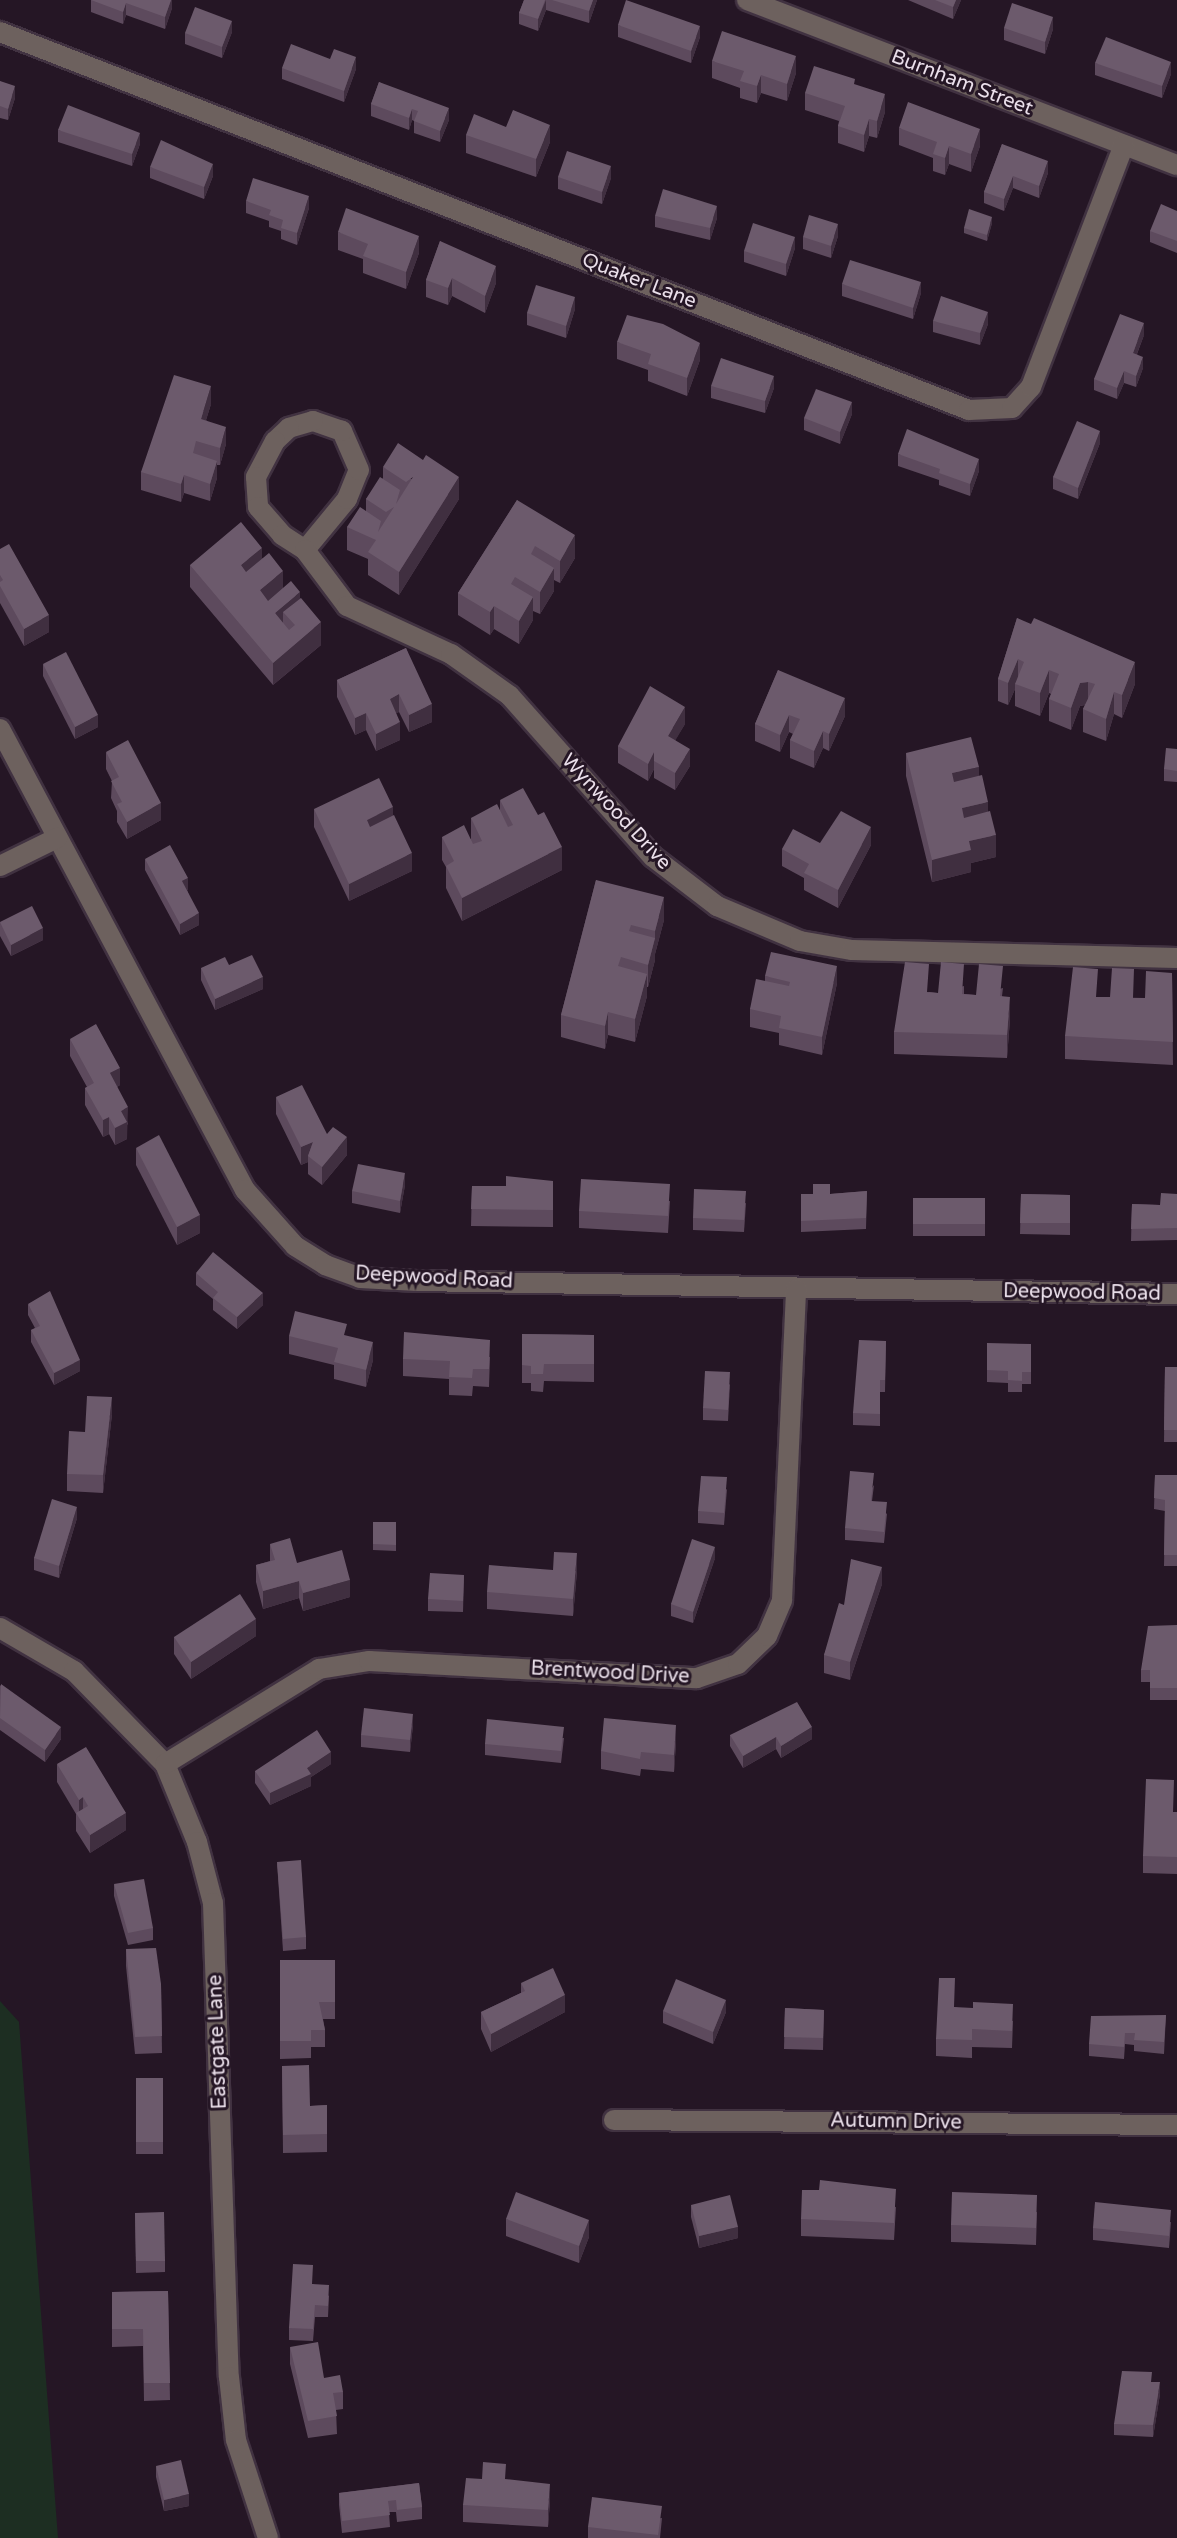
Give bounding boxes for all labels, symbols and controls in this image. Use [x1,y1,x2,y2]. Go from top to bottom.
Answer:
street label: Burnham Street [888,45,1036,121]
street label: Quaker Lane [578,248,700,314]
street label: Wynwood Drive [556,749,676,875]
street label: Deepwood Road [355,1262,513,1294]
street label: Deepwood Road [1003,1280,1161,1306]
street label: Brentwood Drive [530,1657,690,1689]
street label: Eastgate Lane [204,1974,232,2110]
street label: Autumn Drive [830,2109,962,2135]

